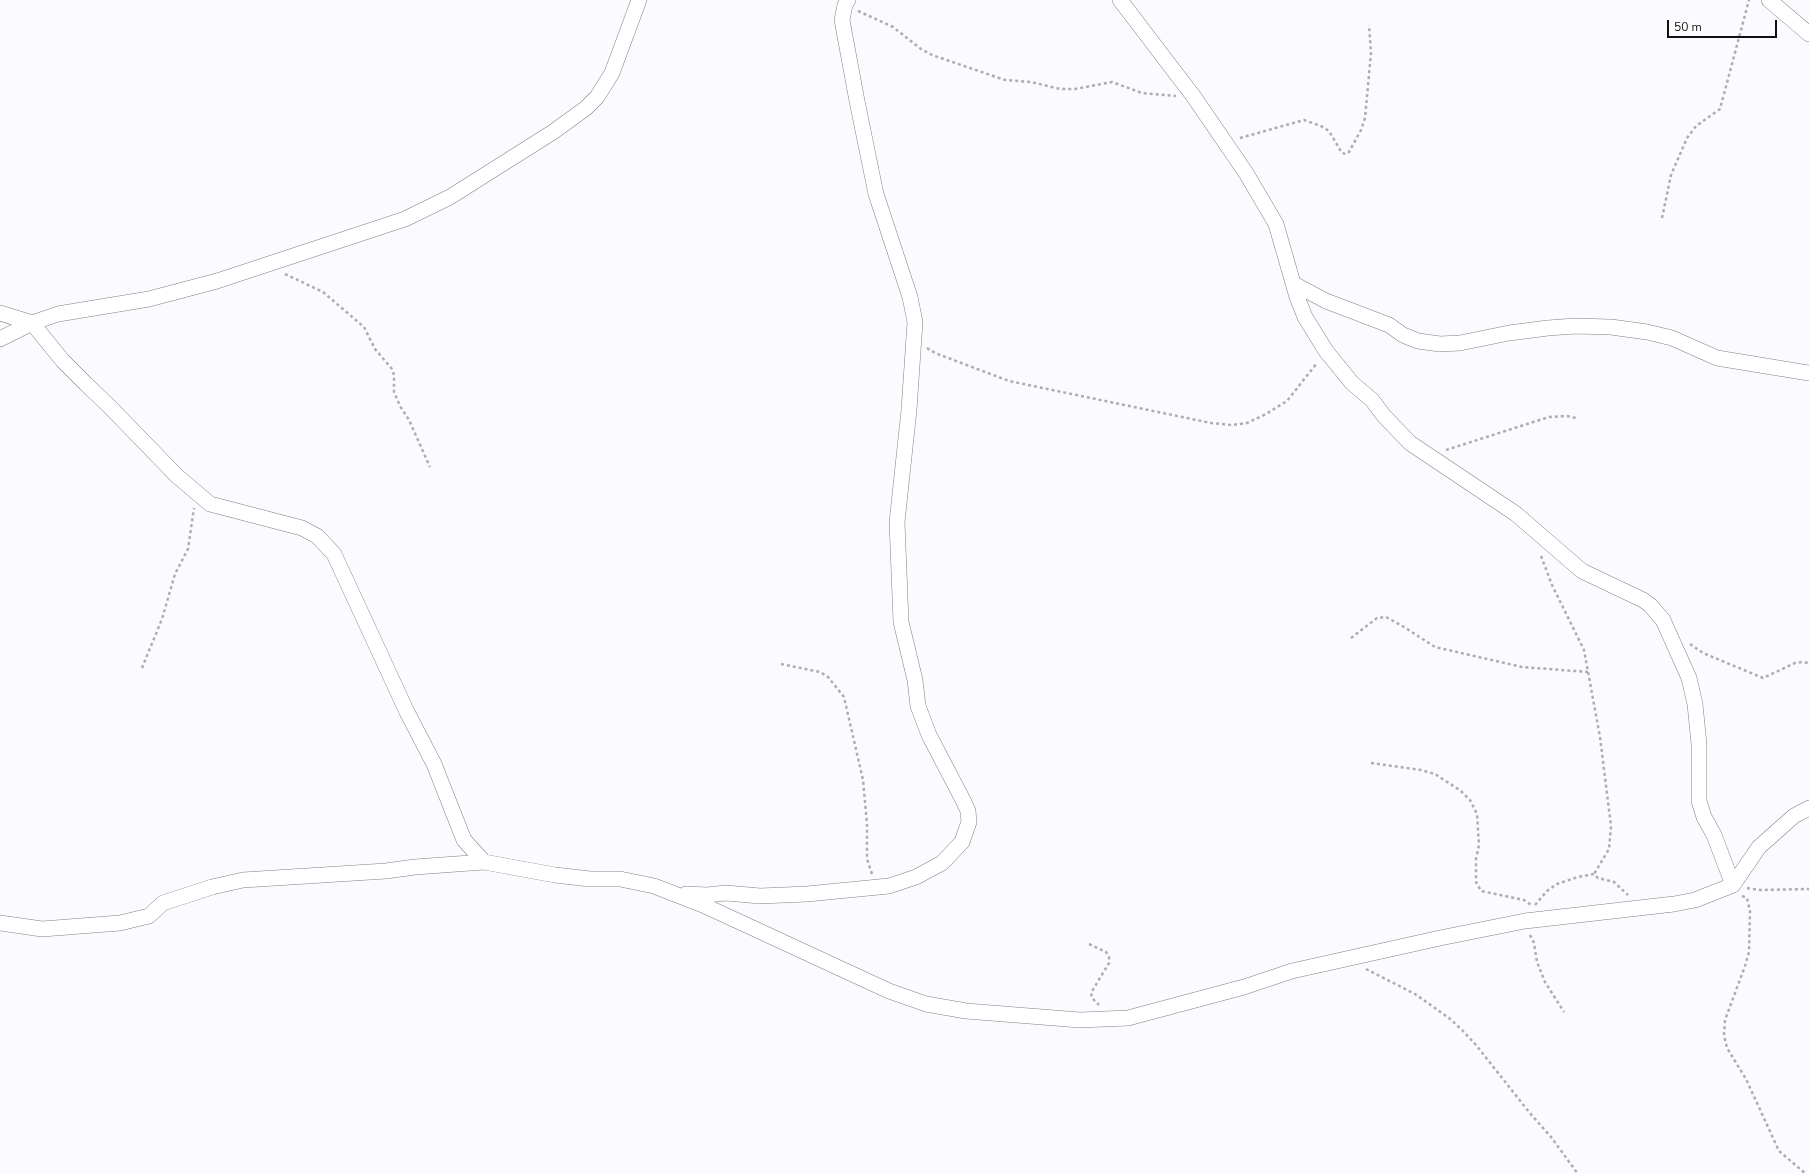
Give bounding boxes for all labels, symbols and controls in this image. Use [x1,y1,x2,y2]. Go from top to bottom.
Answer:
scale bar [1669,12,1779,38]
text: 50 m [1674,19,1702,35]

